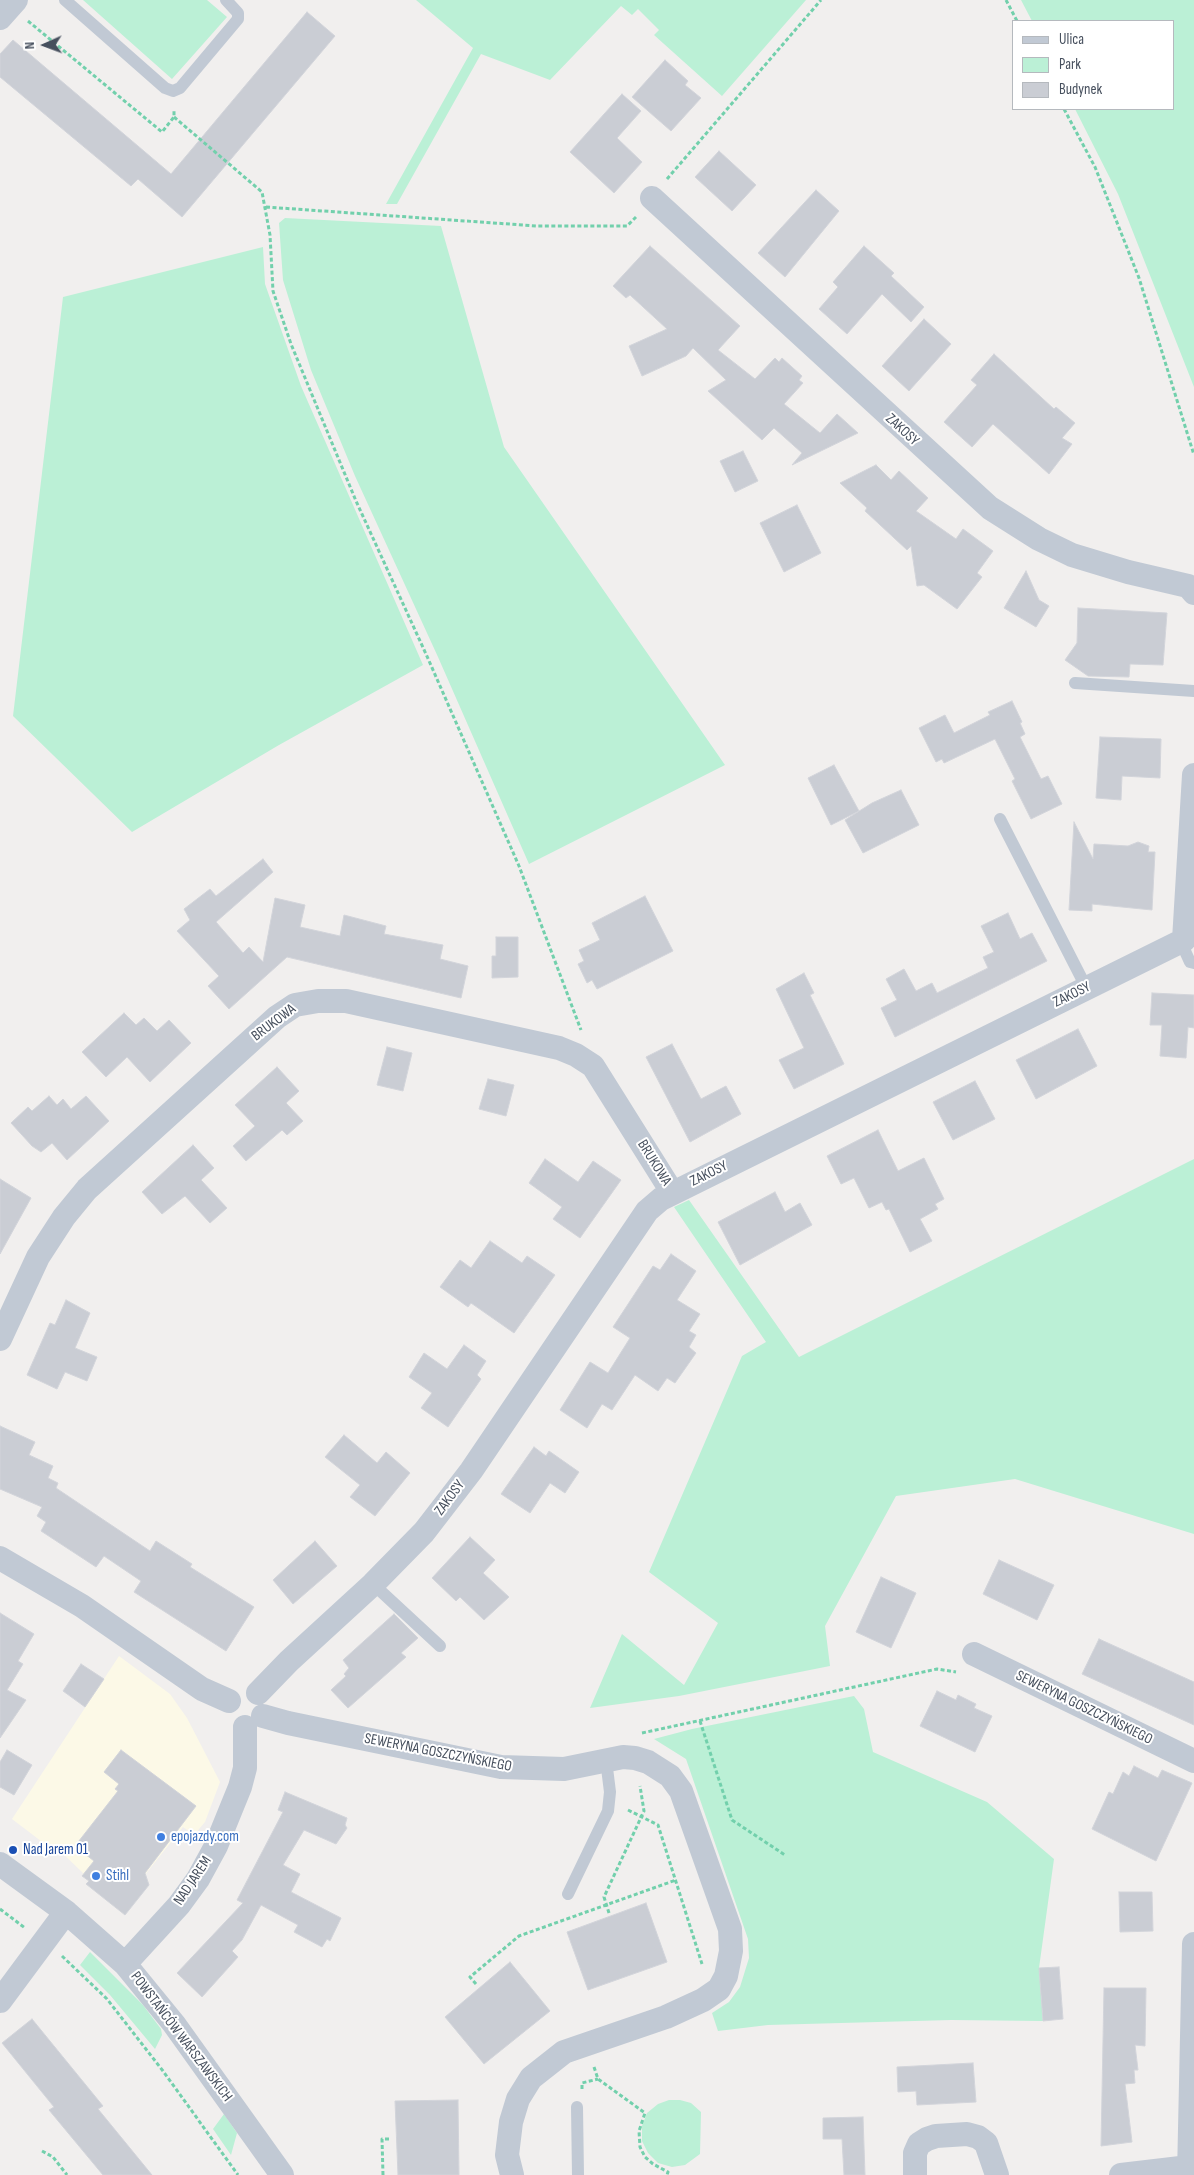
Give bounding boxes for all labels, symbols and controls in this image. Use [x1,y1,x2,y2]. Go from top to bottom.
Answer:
north arrow [20,20,70,70]
legend [1012,20,1174,110]
text: Ulica [1059,30,1084,49]
text: N [21,42,38,50]
text: Park [1059,55,1081,74]
text: Budynek [1059,80,1102,99]
street label: ZAKOSY [882,410,922,450]
street label: ZAKOSY [1050,978,1094,1012]
street label: BRUKOWA [248,1001,300,1045]
street label: BRUKOWA [633,1137,675,1189]
street label: ZAKOSY [687,1157,731,1191]
street label: ZAKOSY [431,1477,469,1519]
street label: SEWERYNA GOSZCZYŃSKIEGO [1013,1667,1155,1749]
street label: SEWERYNA GOSZCZYŃSKIEGO [363,1730,513,1776]
place label: epojazdy.com [171,1828,239,1846]
marker: epojazdy.com [155,1831,167,1843]
place label: Nad Jarem 01 [23,1841,88,1859]
marker: Nad Jarem 01 [7,1844,19,1856]
street label: NAD JAREM [170,1853,216,1909]
place label: Stihl [106,1867,129,1885]
marker: Stihl [90,1870,102,1882]
street label: POWSTAŃCÓW WARSZAWSKICH [126,1968,236,2106]

